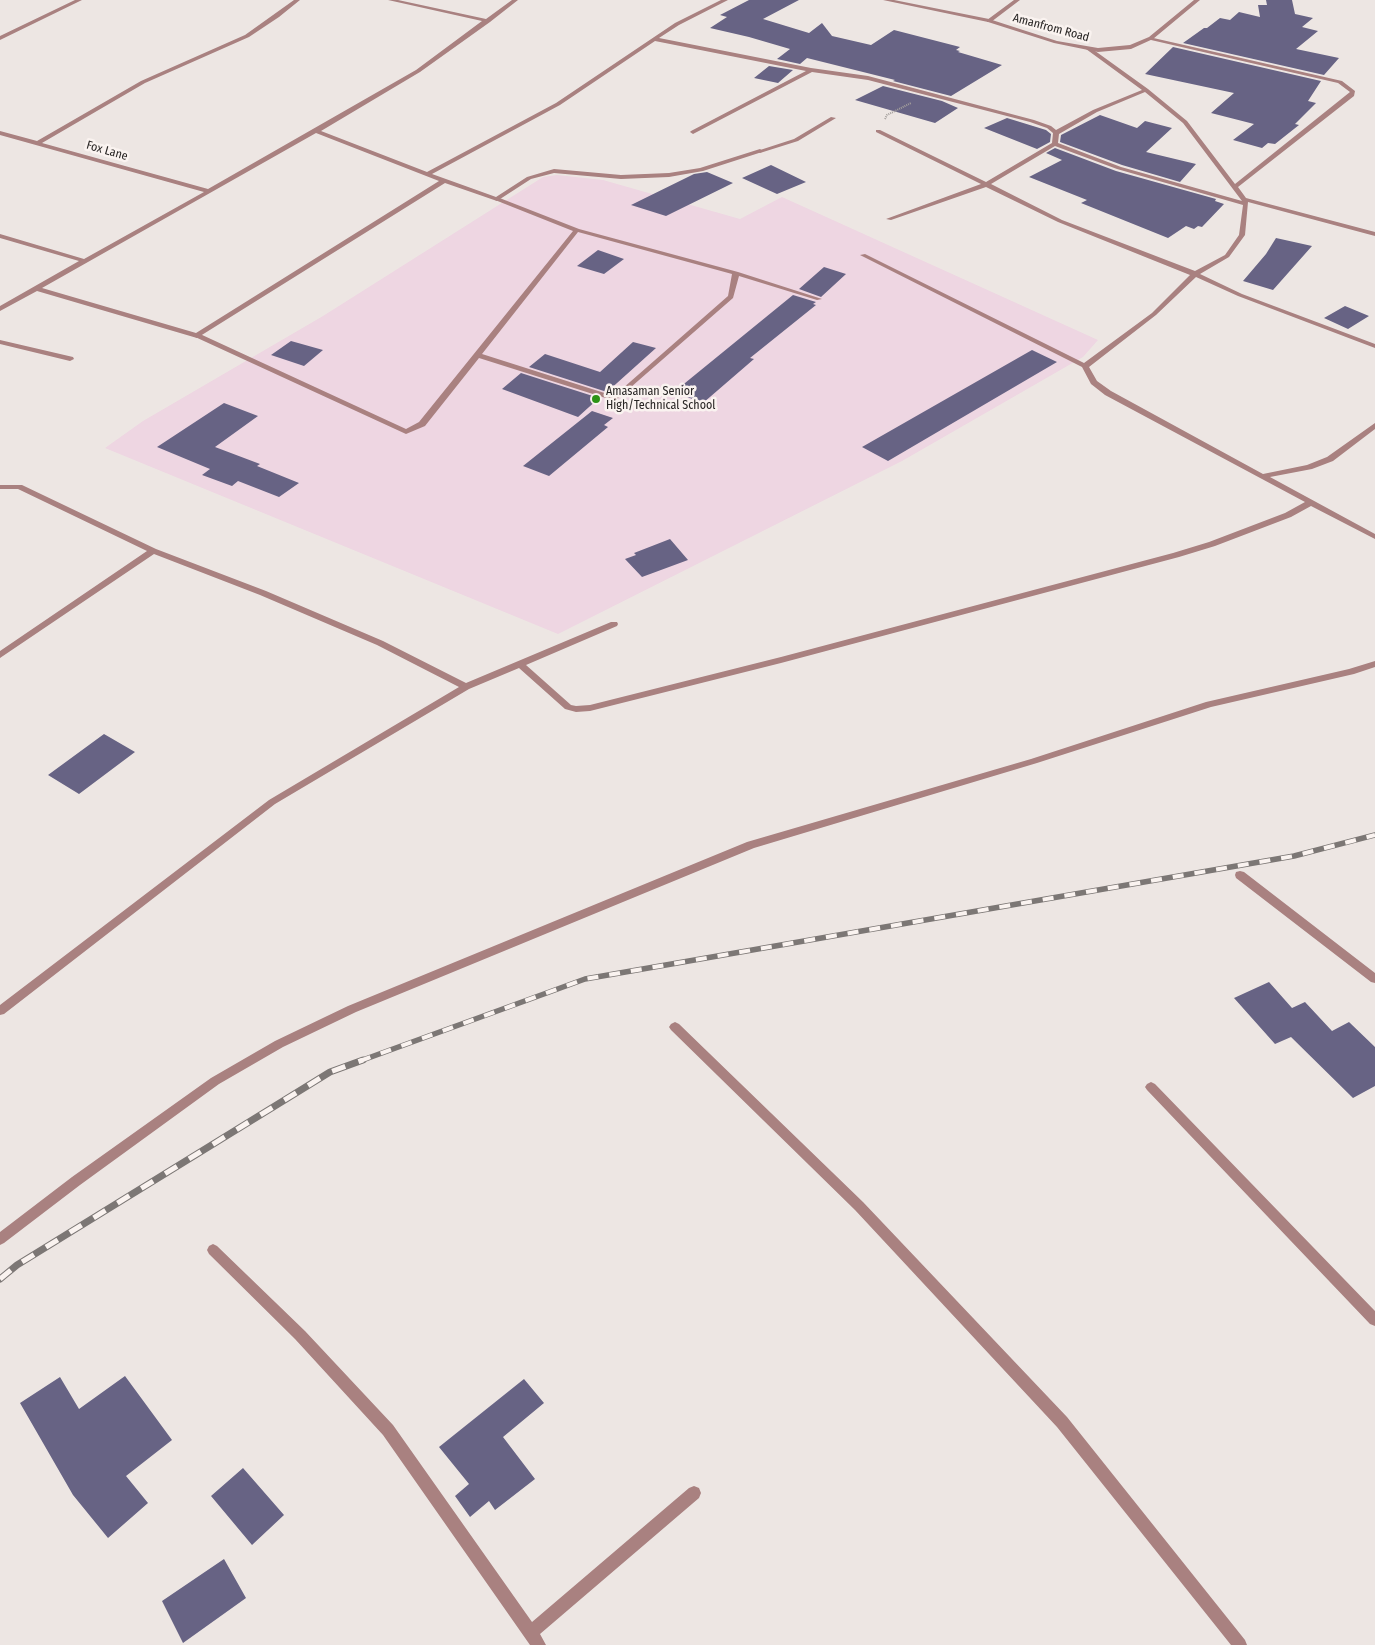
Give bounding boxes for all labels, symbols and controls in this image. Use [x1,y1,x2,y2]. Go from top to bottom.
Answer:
street label: Amanfrom Road [1011,11,1091,45]
street label: Fox Lane [85,138,129,164]
place label: Amasaman Senior High/Technical School [606,385,715,413]
marker: Amasaman Senior High/Technical School [590,393,602,405]

